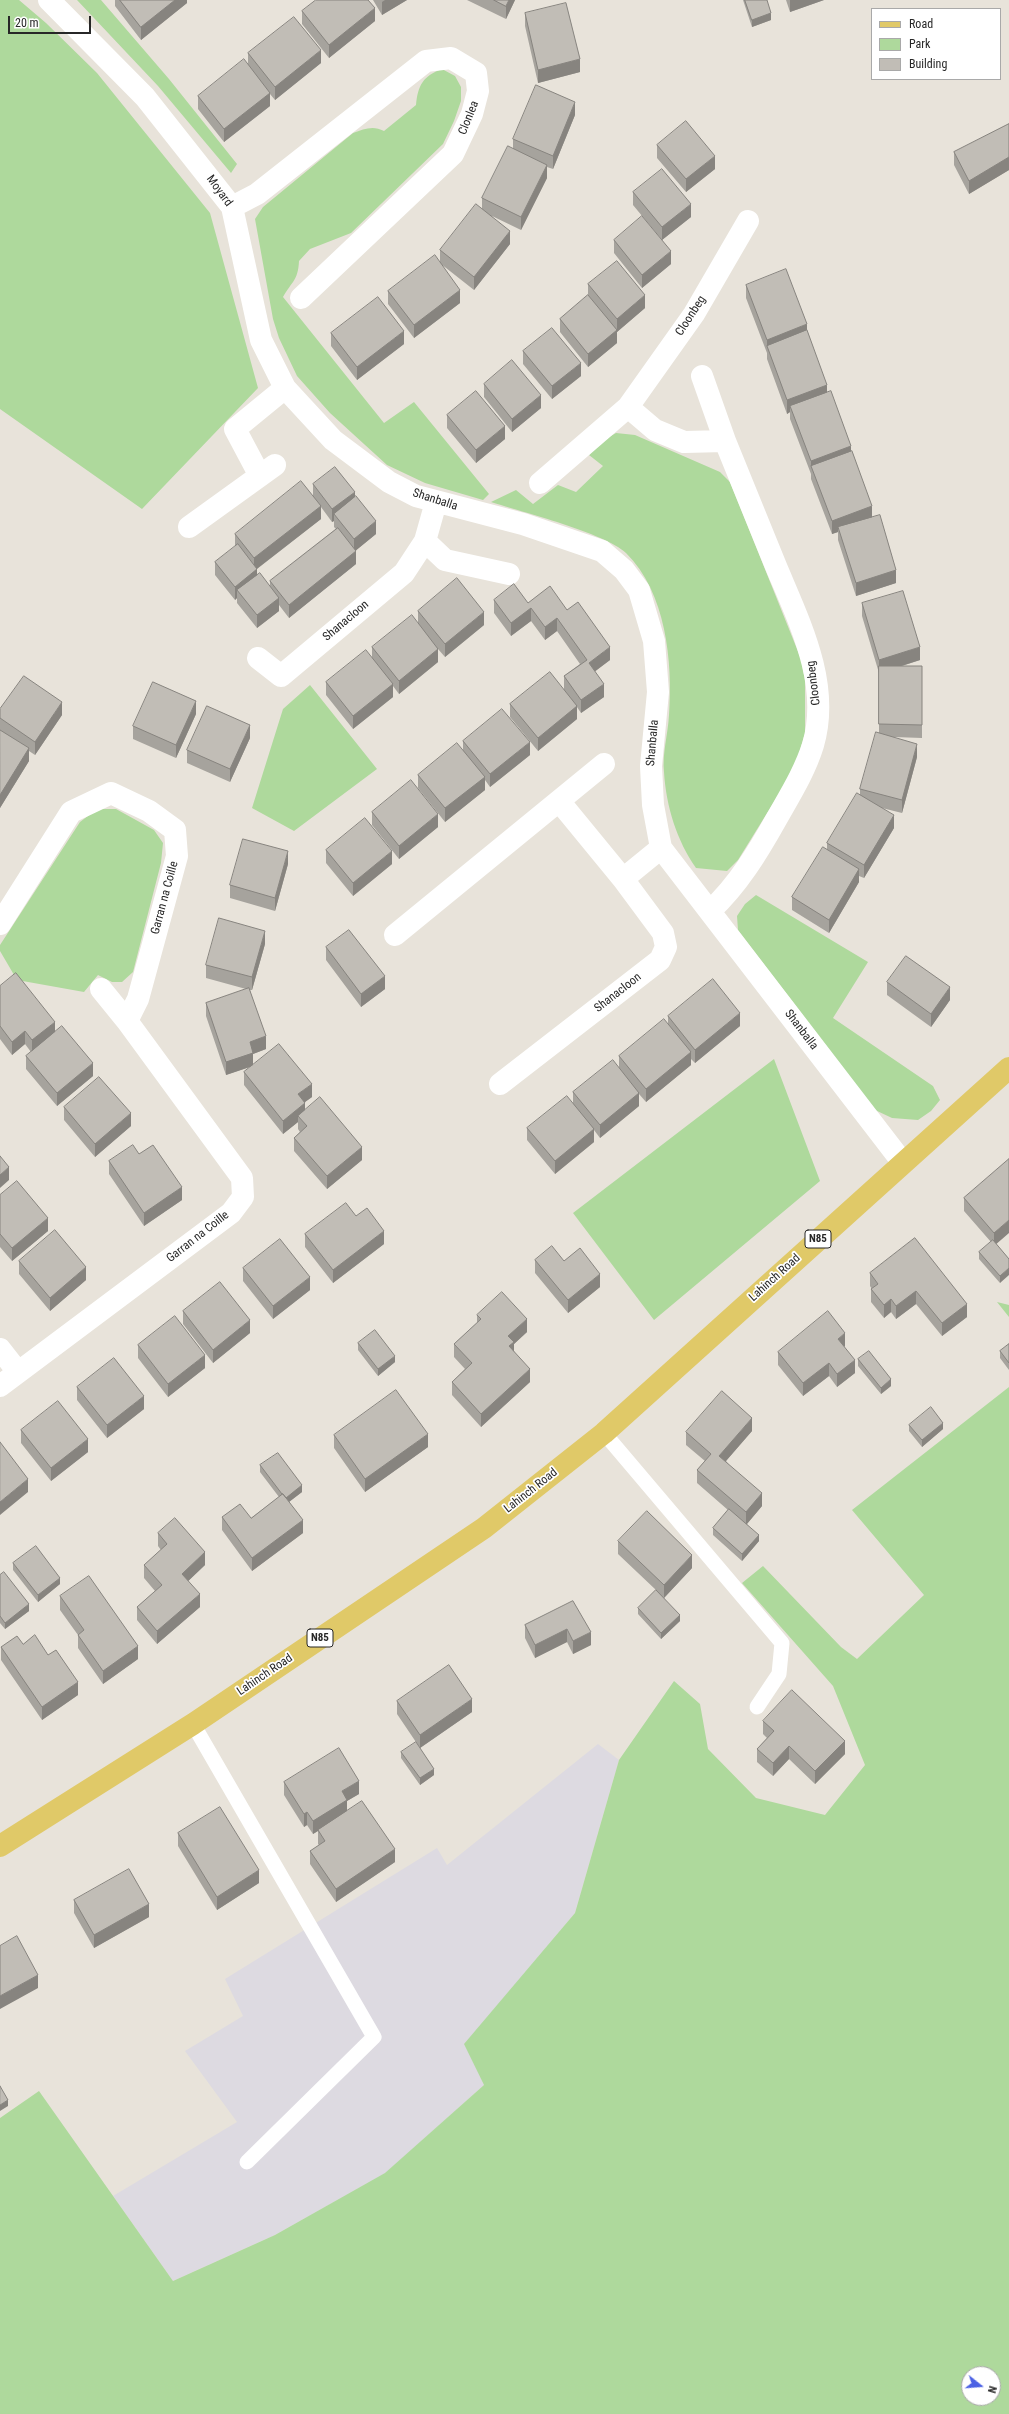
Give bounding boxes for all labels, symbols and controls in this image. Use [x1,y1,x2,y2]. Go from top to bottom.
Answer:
scale bar [10,8,93,34]
legend [871,8,1001,80]
text: 20 m [15,16,39,30]
text: Road [909,17,933,31]
text: Park [909,37,930,51]
text: Building [909,57,947,71]
street label: Clonlea [456,99,482,137]
street label: Moyard [203,173,235,209]
street label: Cloonbeg [673,293,709,339]
street label: Shanballa [411,486,459,514]
street label: Shanacloon [320,598,372,644]
street label: Cloonbeg [804,660,824,706]
street label: Shanballa [644,719,662,767]
street label: Garran na Coille [148,860,182,936]
street label: Shanacloon [592,970,644,1016]
street label: Shanballa [781,1007,821,1053]
street label: Garran na Coille [164,1208,232,1266]
road number: N85 [805,1230,831,1248]
street label: Lahinch Road [746,1251,804,1305]
street label: Lahinch Road [501,1466,561,1516]
road number: N85 [307,1629,333,1647]
street label: Lahinch Road [234,1651,296,1699]
north arrow [961,2366,1001,2406]
text: N [985,2384,999,2394]

